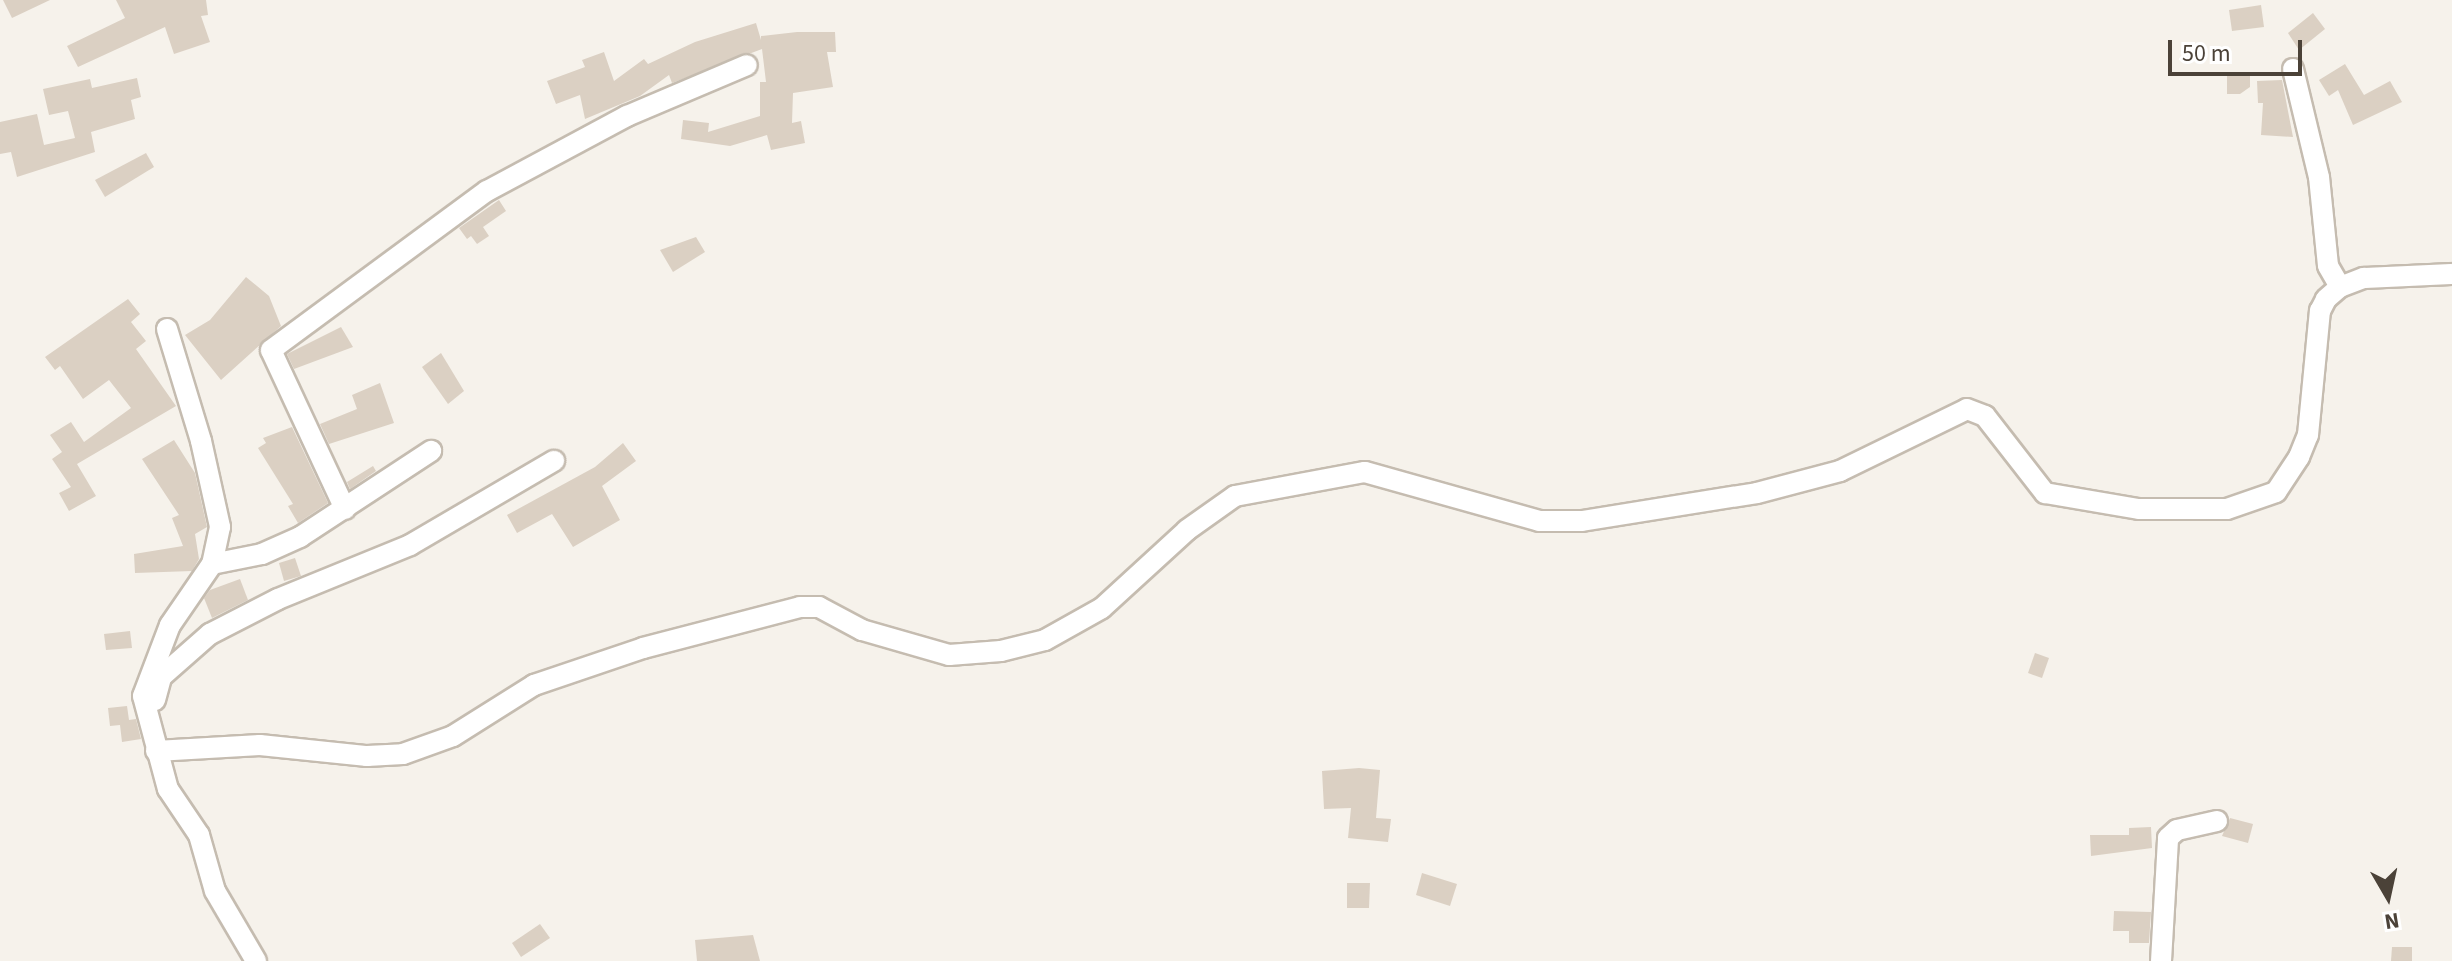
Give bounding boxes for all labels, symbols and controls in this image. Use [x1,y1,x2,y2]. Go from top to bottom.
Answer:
scale bar [2172,24,2306,74]
text: 50 m [2182,36,2231,71]
north arrow [2348,857,2428,937]
text: N [2382,904,2401,938]

